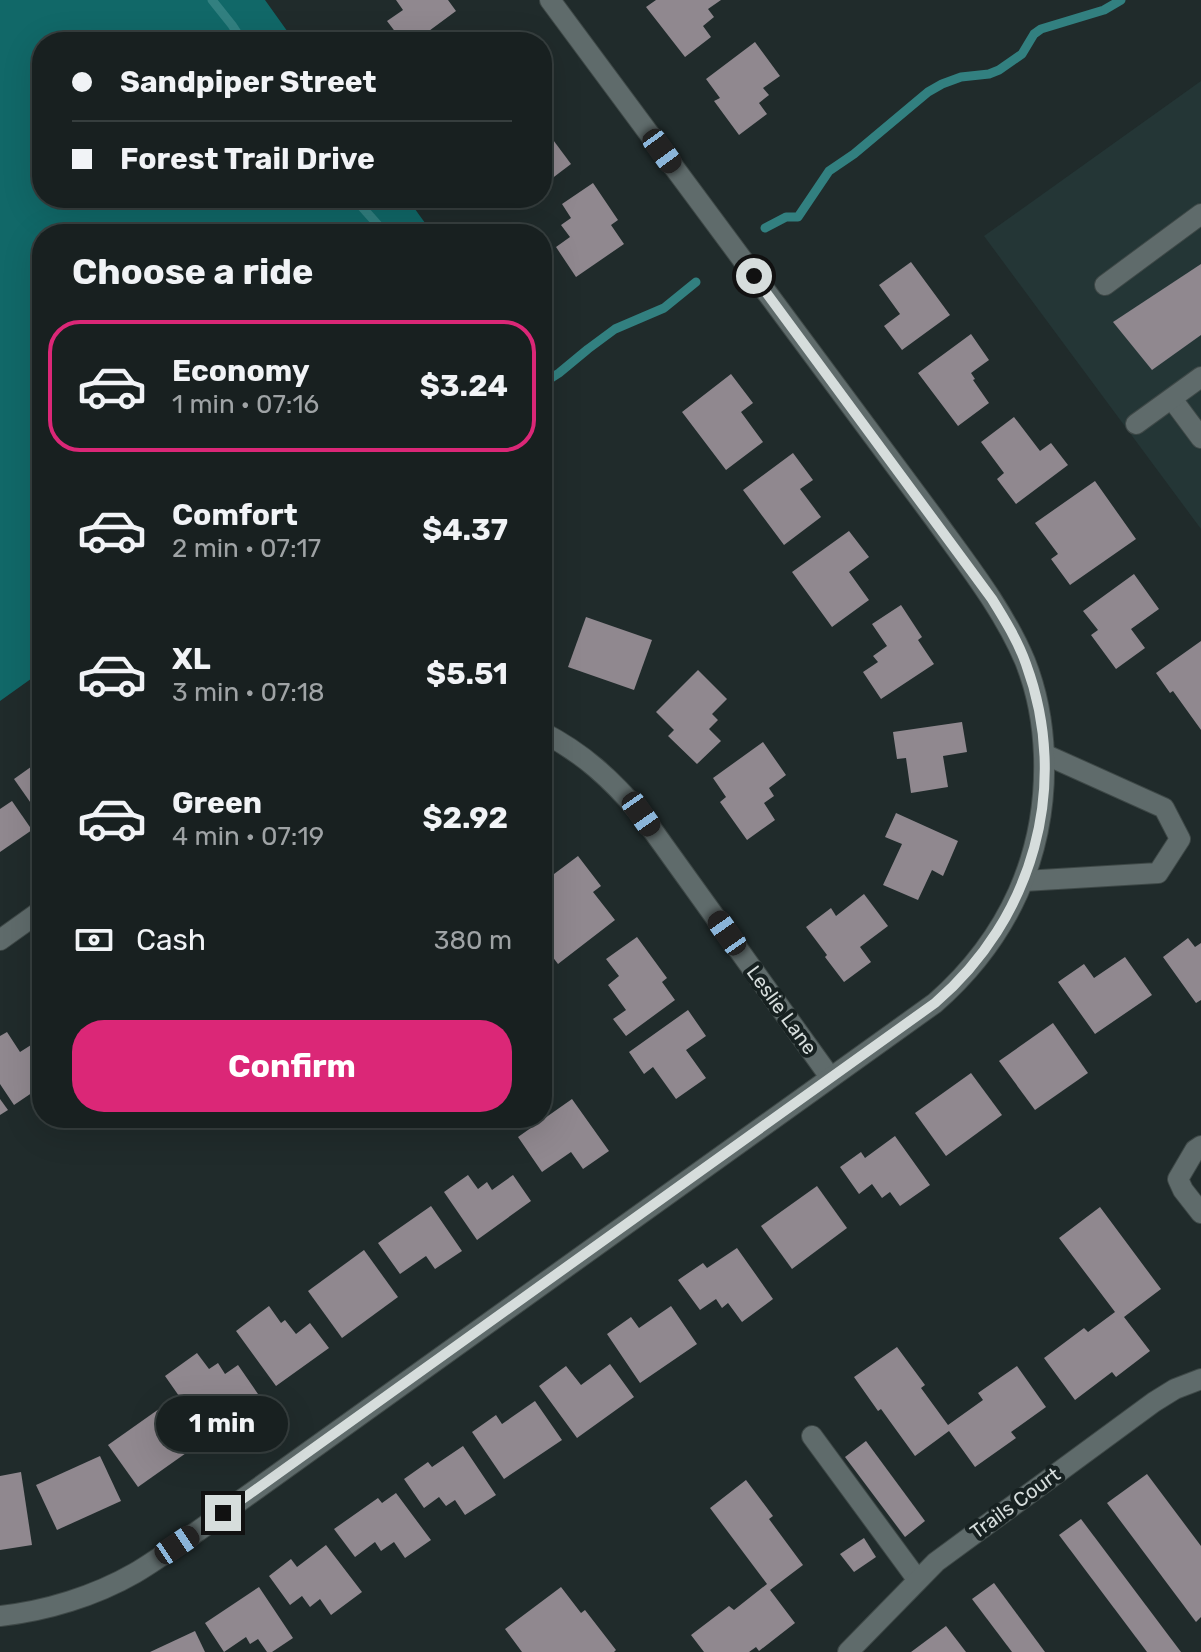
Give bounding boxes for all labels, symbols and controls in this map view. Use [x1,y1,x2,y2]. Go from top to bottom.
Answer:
text: Sandpiper Street [120,64,376,100]
car [638,125,686,177]
text: Forest Trail Drive [120,141,375,177]
text: Choose a ride [72,250,313,293]
route start [736,258,772,294]
icon: car [76,350,148,422]
text: Economy [172,353,310,389]
text: $3.24 [420,368,508,404]
text: 1 min · 07:16 [172,389,319,420]
icon: car [76,494,148,566]
text: Comfort [172,497,298,533]
text: $4.37 [422,512,508,548]
text: 2 min · 07:17 [172,533,321,564]
icon: car [76,638,148,710]
text: XL [172,641,211,677]
text: $5.51 [426,656,508,692]
text: 3 min · 07:18 [172,677,325,708]
icon: car [76,782,148,854]
text: Green [172,785,262,821]
car [617,787,665,841]
text: $2.92 [422,800,508,836]
text: 4 min · 07:19 [172,821,324,852]
car [703,906,751,960]
icon: cash [72,918,116,962]
text: Cash [136,922,206,958]
text: 380 m [434,925,512,956]
street label: Leslie Lane [742,961,822,1059]
button: Confirm [72,1020,512,1112]
callout: 1 min [157,1397,289,1453]
text: 1 min [189,1408,255,1439]
street label: Trails Court [965,1462,1065,1544]
route end [205,1495,241,1531]
car [150,1522,204,1568]

